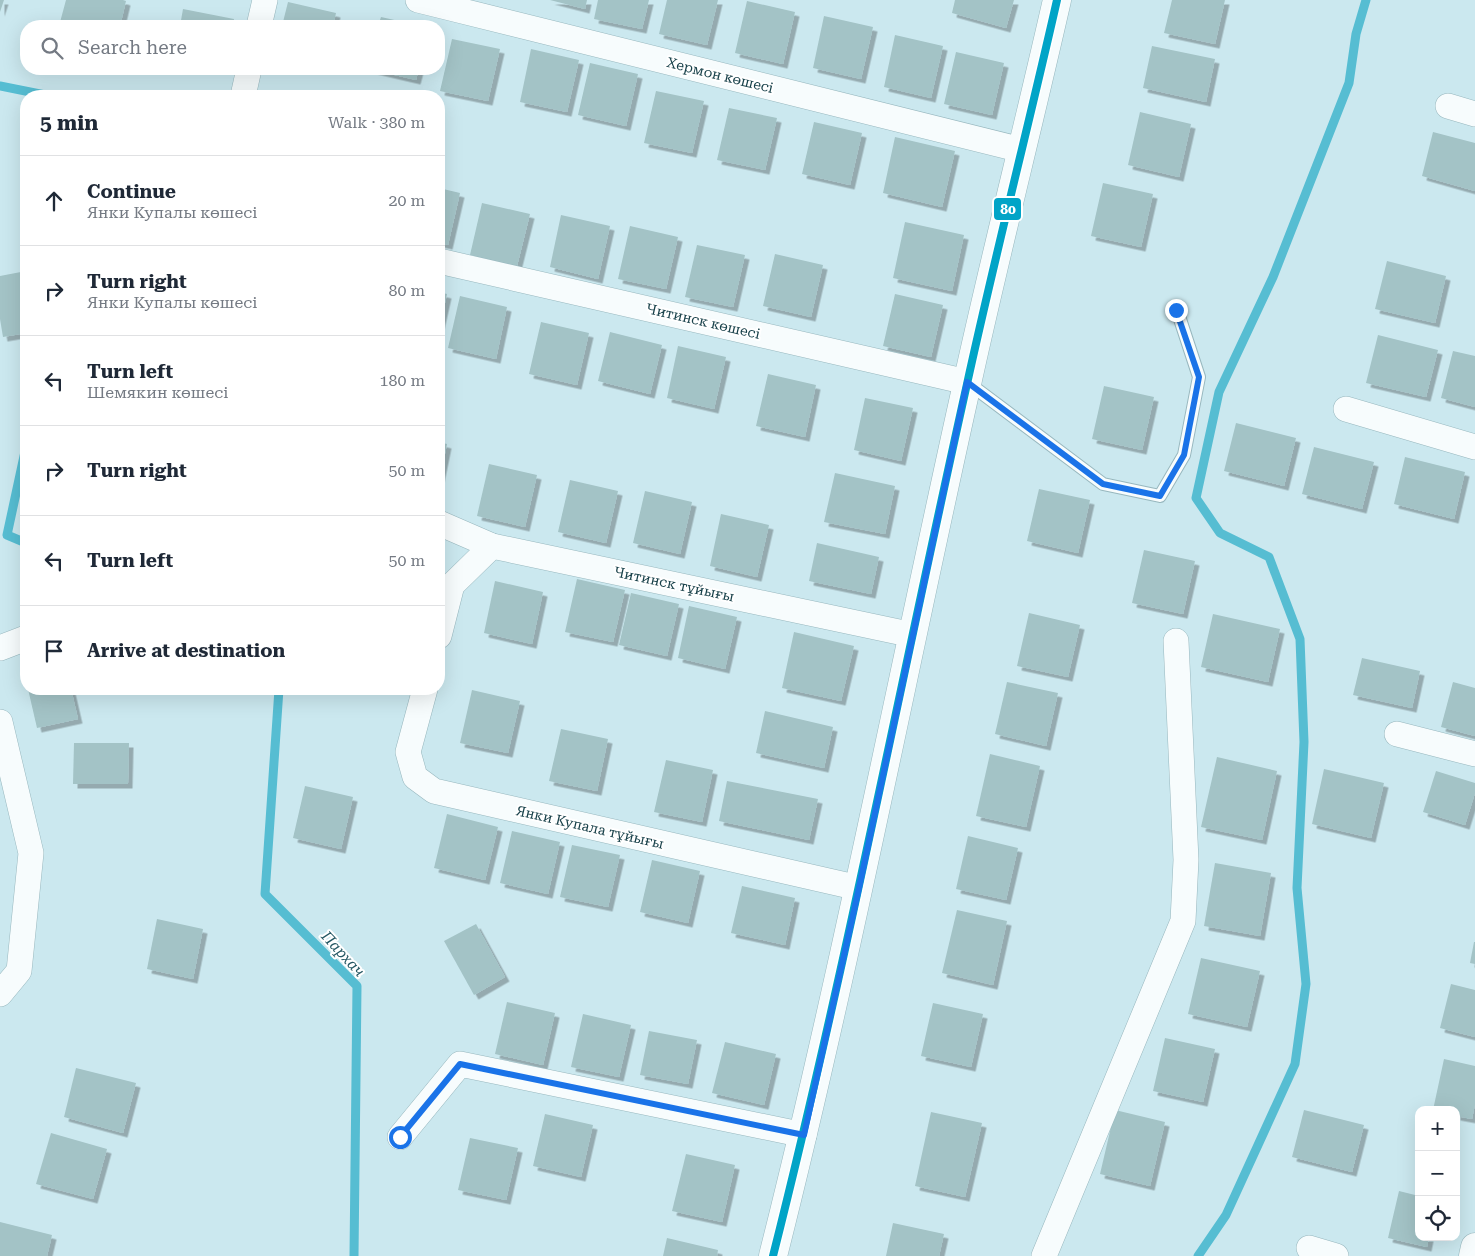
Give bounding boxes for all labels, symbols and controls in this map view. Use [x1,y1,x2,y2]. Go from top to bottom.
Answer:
search box [20,20,445,75]
icon: search [38,34,66,62]
text: Search here [78,36,187,59]
street label: Хермон көшесі [665,54,776,96]
text: 5 min [40,111,98,135]
text: Walk · 380 m [328,113,425,132]
text: Continue [87,180,176,203]
icon: ahead [40,187,68,215]
text: 20 m [388,191,425,210]
line badge: 80 [993,197,1022,221]
text: 80 [1000,201,1016,217]
text: Янки Купалы көшесі [87,203,257,222]
text: Turn right [87,270,187,293]
icon: right [40,277,68,305]
text: 80 m [388,281,425,300]
text: Янки Купалы көшесі [87,293,257,312]
route end [1165,299,1188,322]
street label: Читинск көшесі [644,300,762,342]
text: Turn left [87,360,173,383]
icon: left [40,367,68,395]
text: 180 m [379,371,425,390]
text: Шемякин көшесі [87,383,228,402]
icon: right [40,457,68,485]
text: Turn right [87,459,187,482]
text: 50 m [388,461,425,480]
icon: left [40,547,68,575]
text: Turn left [87,549,173,572]
text: 50 m [388,551,425,570]
street label: Читинск тұйығы [612,563,736,605]
icon: arrive [40,637,68,665]
text: Arrive at destination [87,639,285,662]
street label: Янки Купала тұйығы [515,802,665,852]
water label: Пархач [317,927,369,981]
map controls [1415,1106,1460,1241]
button: + [1415,1106,1460,1151]
route start [389,1126,412,1149]
button: − [1415,1151,1460,1196]
button: locate [1415,1196,1460,1241]

